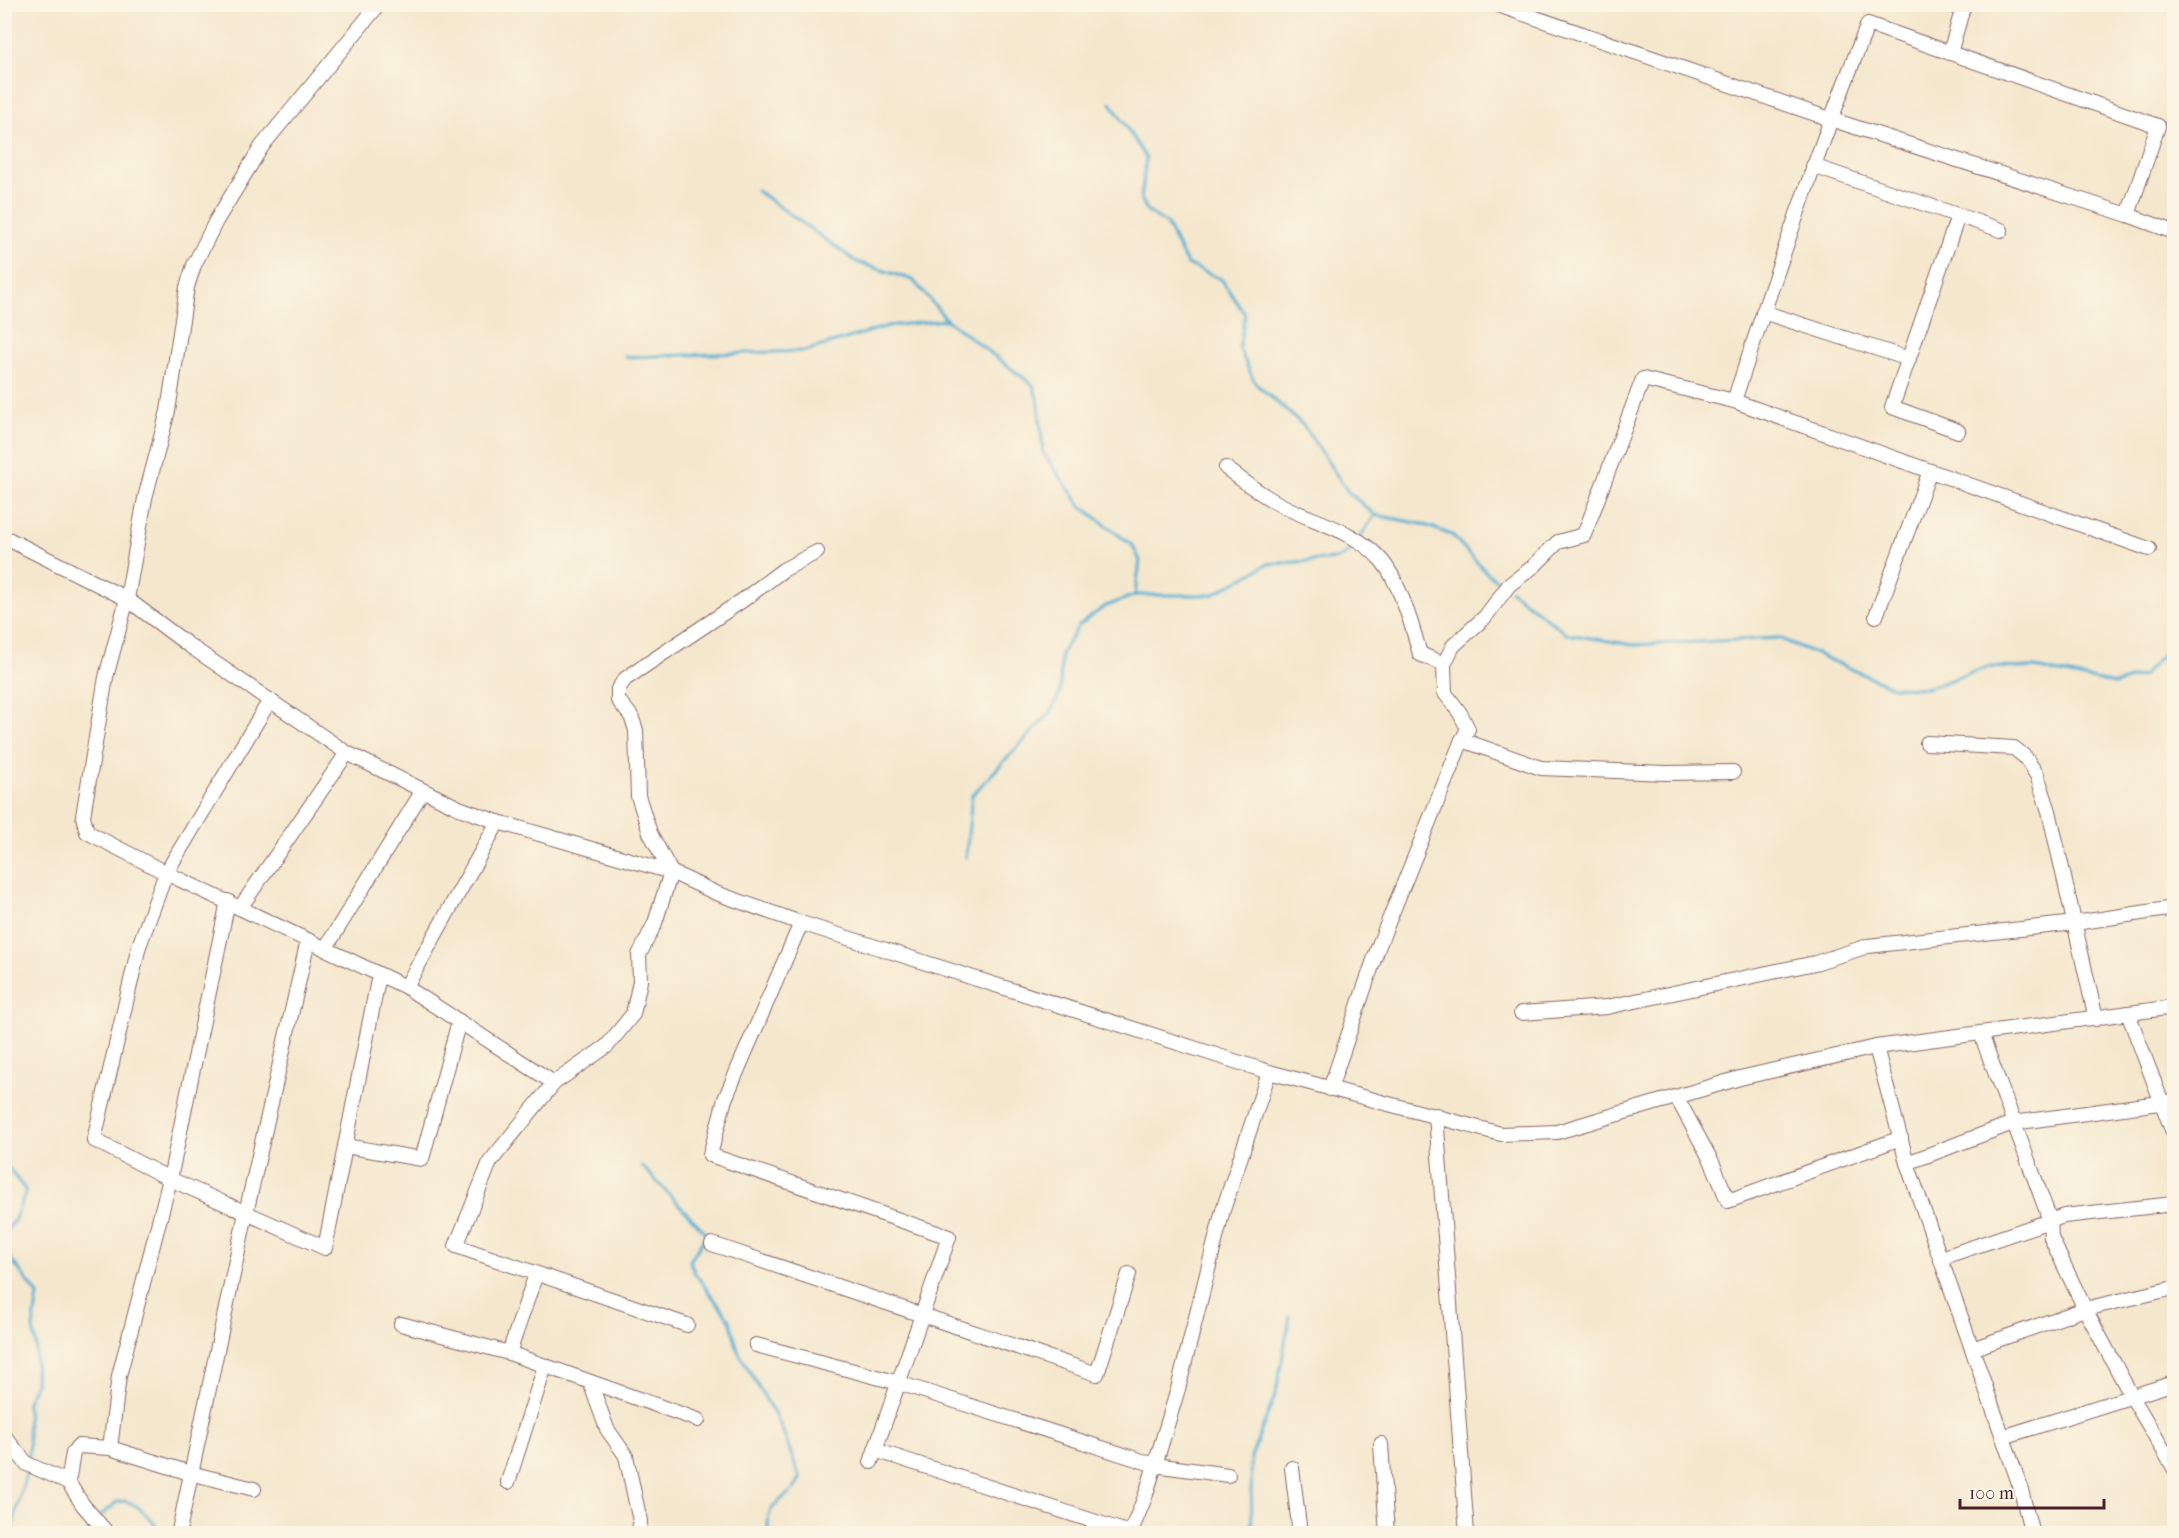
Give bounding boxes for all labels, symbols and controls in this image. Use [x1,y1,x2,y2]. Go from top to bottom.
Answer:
scale bar [1960,1472,2104,1510]
text: 100 m [1969,1483,2014,1504]

